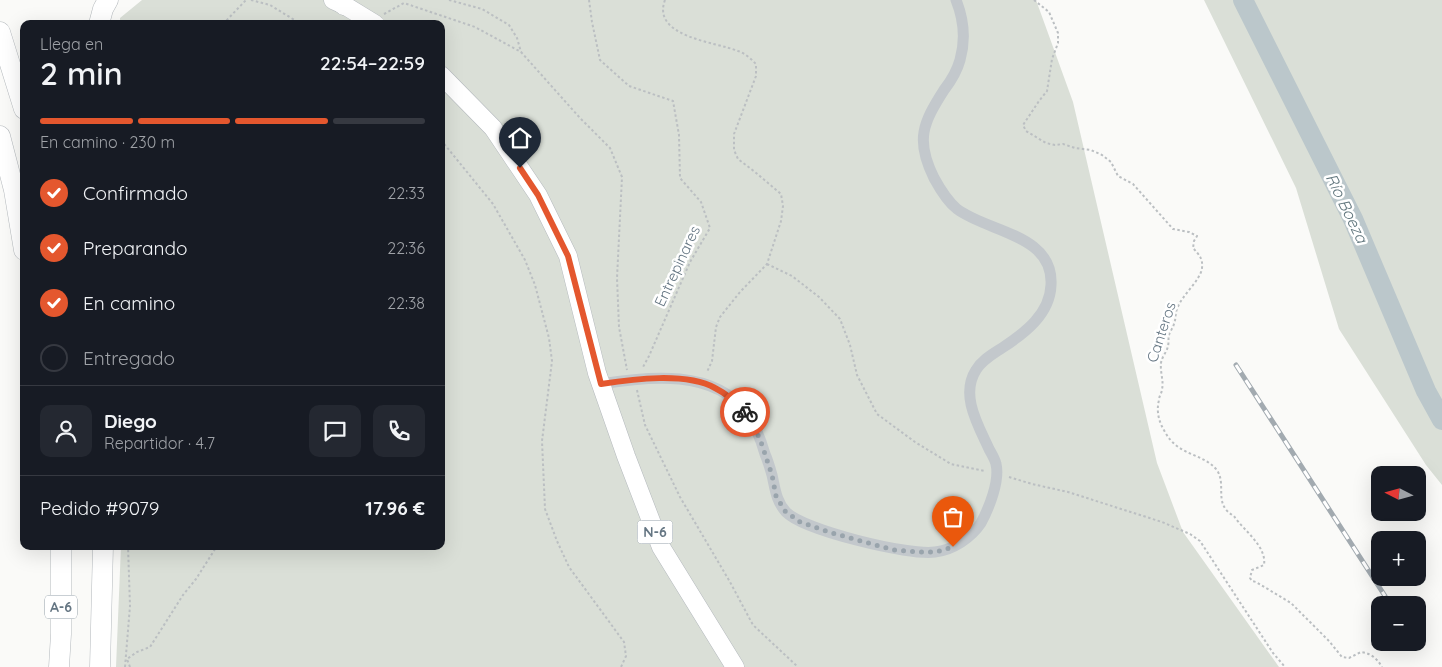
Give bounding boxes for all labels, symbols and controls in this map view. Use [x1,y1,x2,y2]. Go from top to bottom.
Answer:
text: Llega en [40,34,103,54]
text: 22:54–22:59 [320,51,425,75]
text: 2 min [40,53,123,93]
pin [499,117,541,168]
icon: home [506,124,534,152]
text: En camino · 230 m [40,132,175,152]
water label: Río Boeza [1322,170,1373,247]
icon: check [40,179,68,207]
text: Confirmado [83,181,188,205]
text: 22:33 [388,183,425,203]
street label: Entrepinares [650,222,704,310]
icon: check [40,234,68,262]
text: Preparando [83,236,188,260]
text: 22:36 [387,238,425,258]
icon: check [40,289,68,317]
text: En camino [83,291,175,315]
text: 22:38 [387,293,425,313]
street label: Canteros [1142,299,1180,365]
text: Entregado [83,346,175,370]
courier [720,387,770,437]
icon: bike [731,398,759,426]
button: person [40,405,92,457]
button: chat [309,405,361,457]
button: phone [373,405,425,457]
text: Diego [104,409,157,433]
text: Repartidor · 4.7 [104,433,215,453]
north arrow [1371,466,1426,521]
map controls [1371,466,1426,651]
text: Pedido #9079 [40,496,159,520]
text: 17.96 € [365,496,425,520]
pin [932,496,974,547]
icon: bag [939,503,967,531]
road number: N-6 [638,520,672,544]
button: + [1371,531,1426,586]
road number: A-6 [45,596,77,618]
button: − [1371,596,1426,651]

